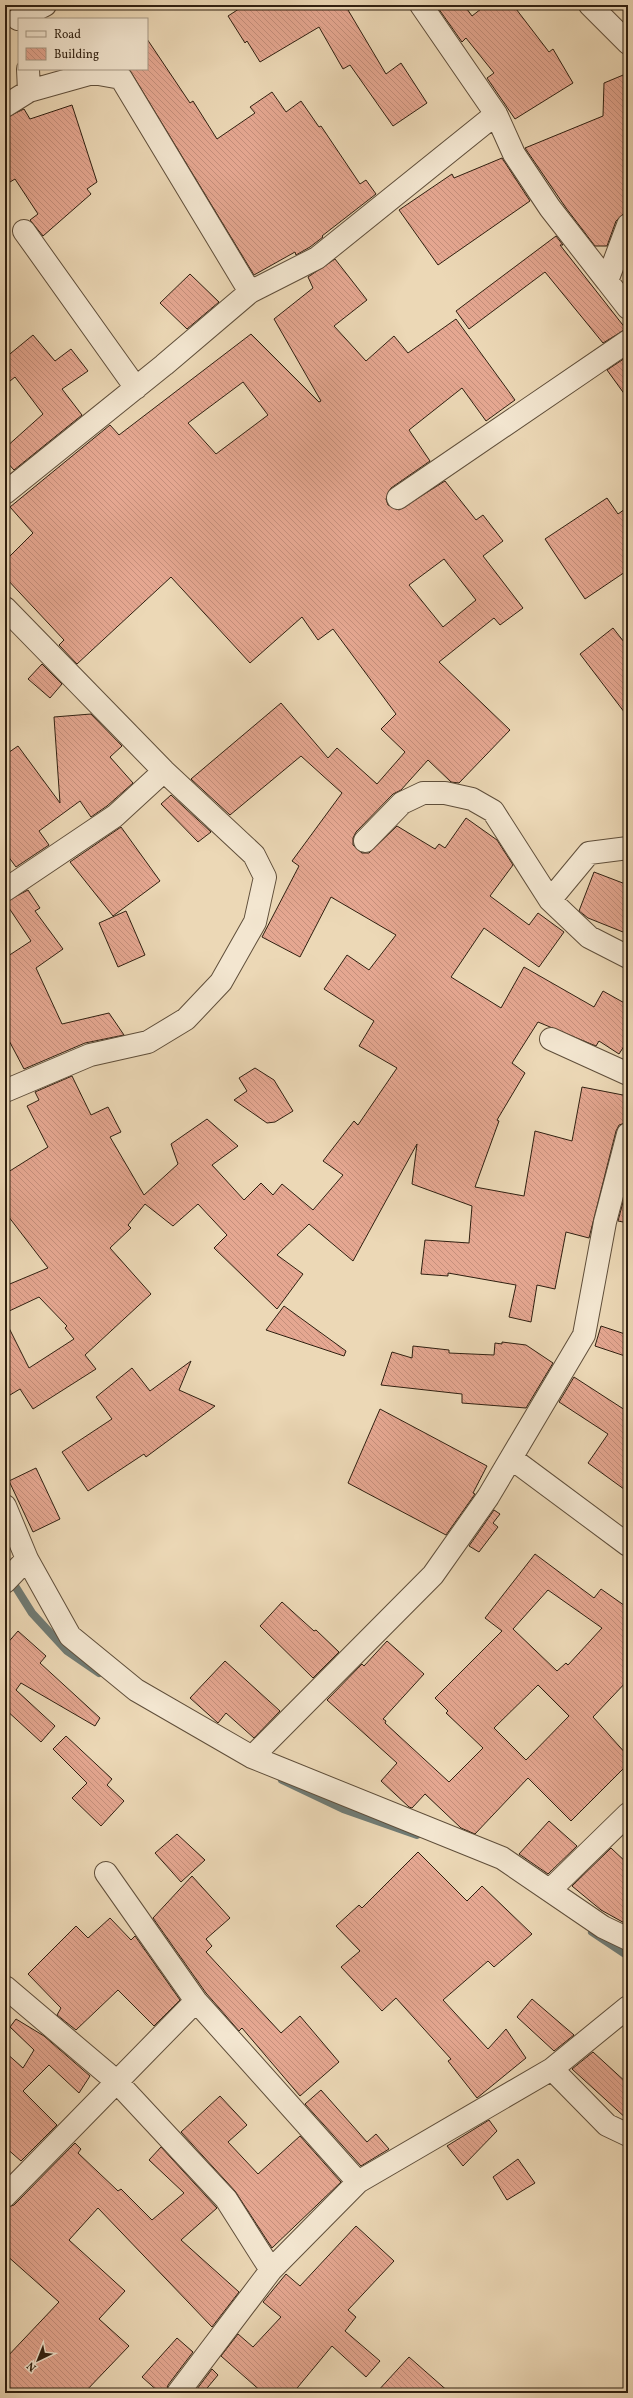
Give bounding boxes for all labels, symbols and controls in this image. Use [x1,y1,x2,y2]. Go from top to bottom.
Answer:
legend [18,18,148,70]
text: Road [54,27,81,43]
text: Building [54,47,99,63]
north arrow [18,2340,58,2380]
text: N [24,2358,40,2374]

